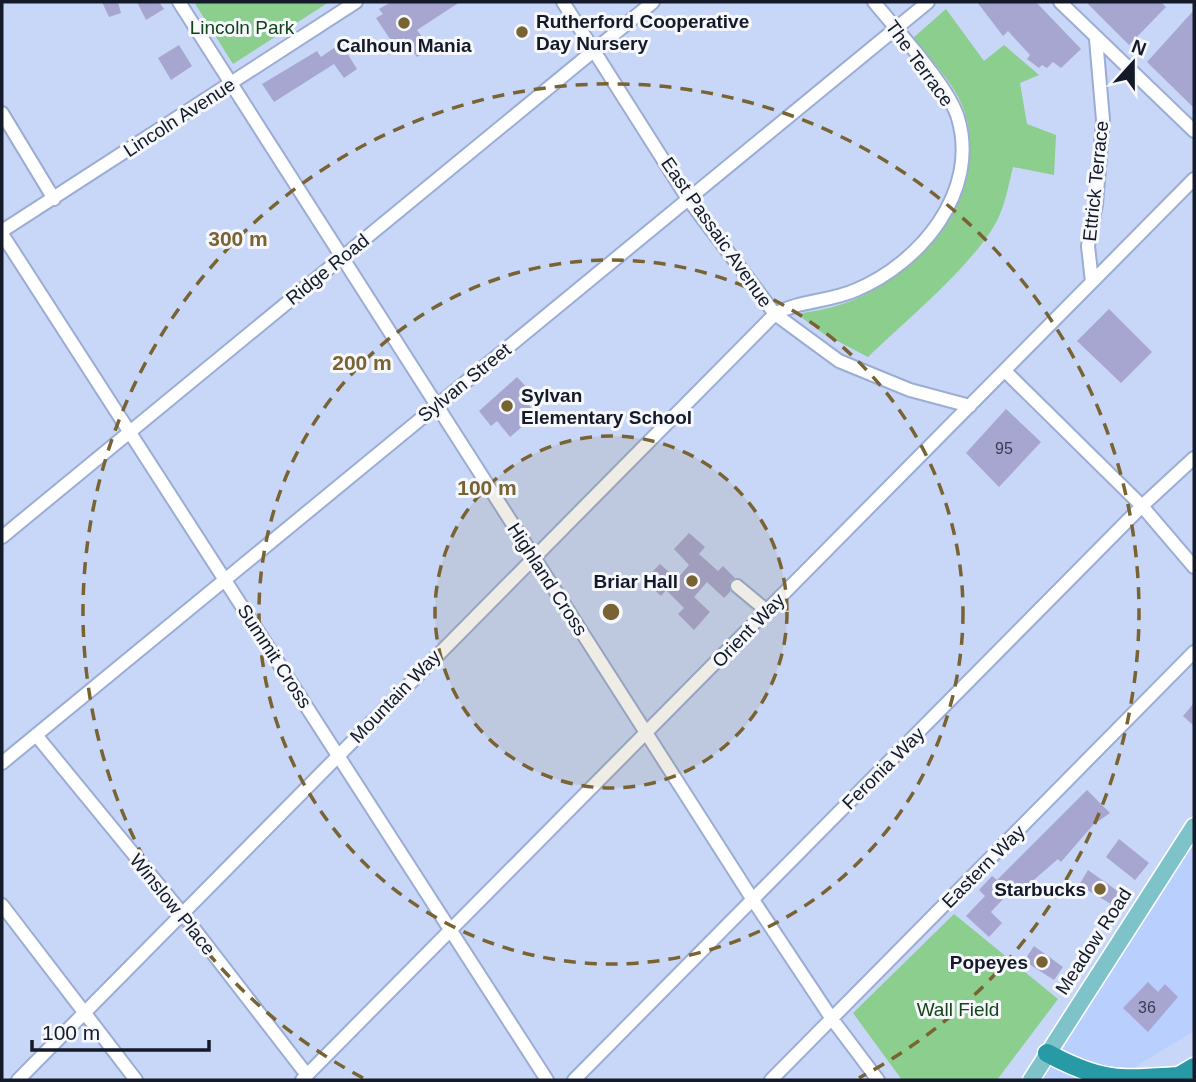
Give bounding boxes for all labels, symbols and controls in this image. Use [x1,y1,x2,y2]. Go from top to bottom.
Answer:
place label: Rutherford Cooperative Day Nursery [536,11,749,54]
marker: Calhoun Mania [396,15,412,31]
street label: The Terrace [881,16,958,110]
park label: Lincoln Park [190,17,295,38]
marker: Rutherford Cooperative Day Nursery [514,24,530,40]
north arrow [1098,28,1168,98]
place label: Calhoun Mania [336,35,472,56]
text: N [1129,35,1149,60]
street label: Lincoln Avenue [120,74,239,161]
street label: Ettrick Terrace [1079,120,1112,242]
street label: East Passaic Avenue [657,153,776,311]
text: 300 m [208,227,268,250]
street label: Ridge Road [282,230,373,309]
street label: Sylvan Street [414,338,515,426]
text: 200 m [332,351,392,374]
place label: Sylvan Elementary School [521,385,692,428]
marker: Sylvan Elementary School [499,398,515,414]
house number: 95 [995,440,1013,457]
text: 100 m [457,476,517,499]
street label: Highland Cross [503,519,592,639]
place label: Briar Hall [594,571,678,592]
marker: Briar Hall [684,573,700,589]
street label: Orient Way [708,589,789,672]
centre of rings [599,600,623,624]
street label: Summit Cross [233,601,316,712]
street label: Mountain Way [346,645,445,747]
street label: Feronia Way [838,723,929,814]
street label: Eastern Way [938,820,1029,912]
street label: Winslow Place [126,850,220,959]
place label: Starbucks [994,879,1086,900]
marker: Starbucks [1092,881,1108,897]
street label: Meadow Road [1051,884,1136,998]
place label: Popeyes [950,952,1028,973]
marker: Popeyes [1034,954,1050,970]
park label: Wall Field [917,999,999,1020]
house number: 36 [1138,999,1156,1016]
scale bar [32,1009,208,1052]
text: 100 m [42,1021,100,1044]

